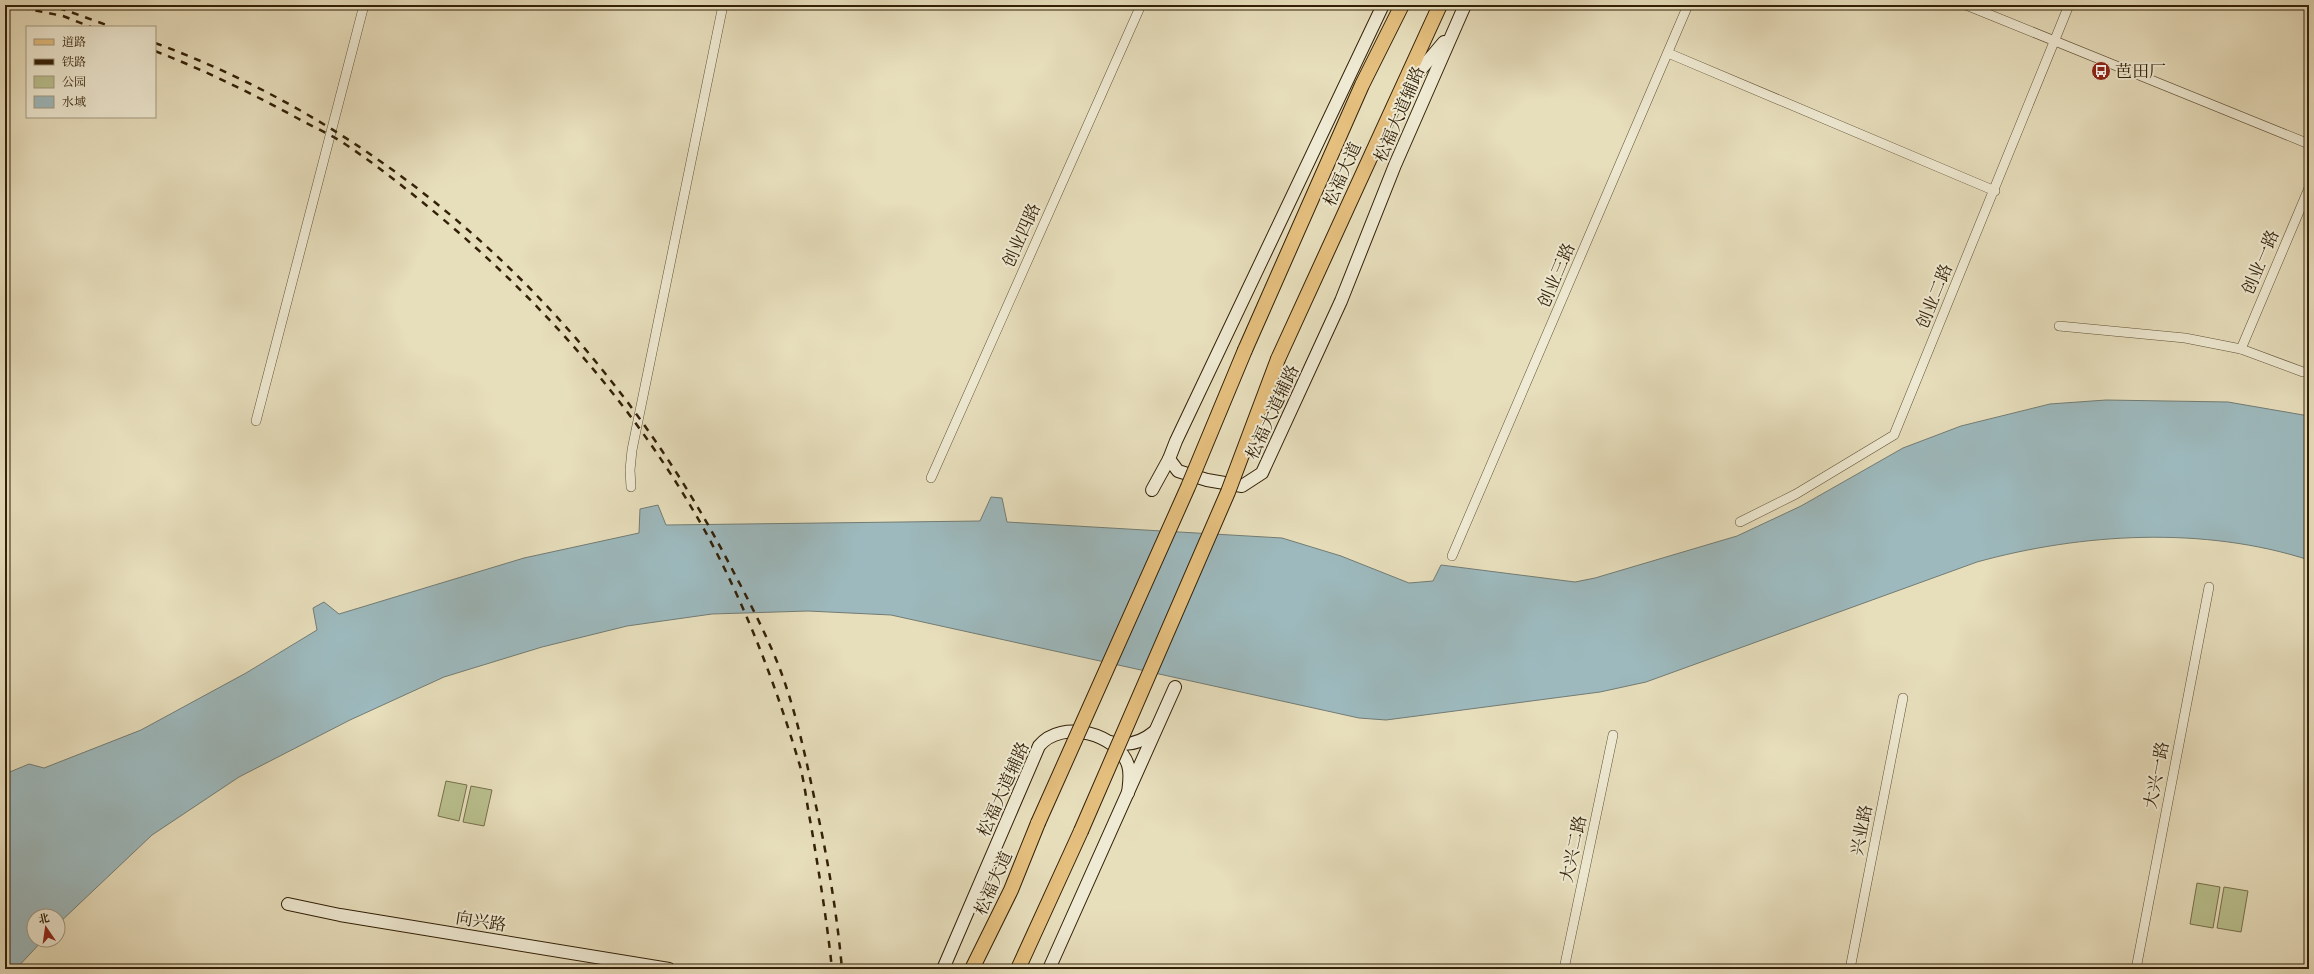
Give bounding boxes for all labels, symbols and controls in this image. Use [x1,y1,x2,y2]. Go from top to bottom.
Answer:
legend [26,26,156,118]
text: 道路 [62,34,86,52]
text: 铁路 [62,54,86,72]
bus stop icon: 芭田厂 [2090,60,2112,82]
place label: 芭田厂 [2115,61,2166,85]
street label: 松福大道辅路 [1370,63,1432,166]
text: 公园 [62,74,86,92]
text: 水域 [62,94,86,112]
street label: 松福大道 [1319,139,1369,211]
street label: 创业四路 [998,200,1048,272]
street label: 创业一路 [2238,227,2286,299]
street label: 创业三路 [1534,240,1582,312]
street label: 创业二路 [1912,261,1960,333]
street label: 松福大道辅路 [1241,362,1306,464]
street label: 松福大道辅路 [973,738,1037,841]
street label: 大兴一路 [2140,740,2176,811]
street label: 兴业路 [1846,803,1880,858]
street label: 大兴二路 [1556,814,1594,885]
street label: 松福大道 [970,848,1020,920]
street label: 向兴路 [454,907,508,939]
north arrow [26,908,66,948]
text: 北 [37,910,51,928]

